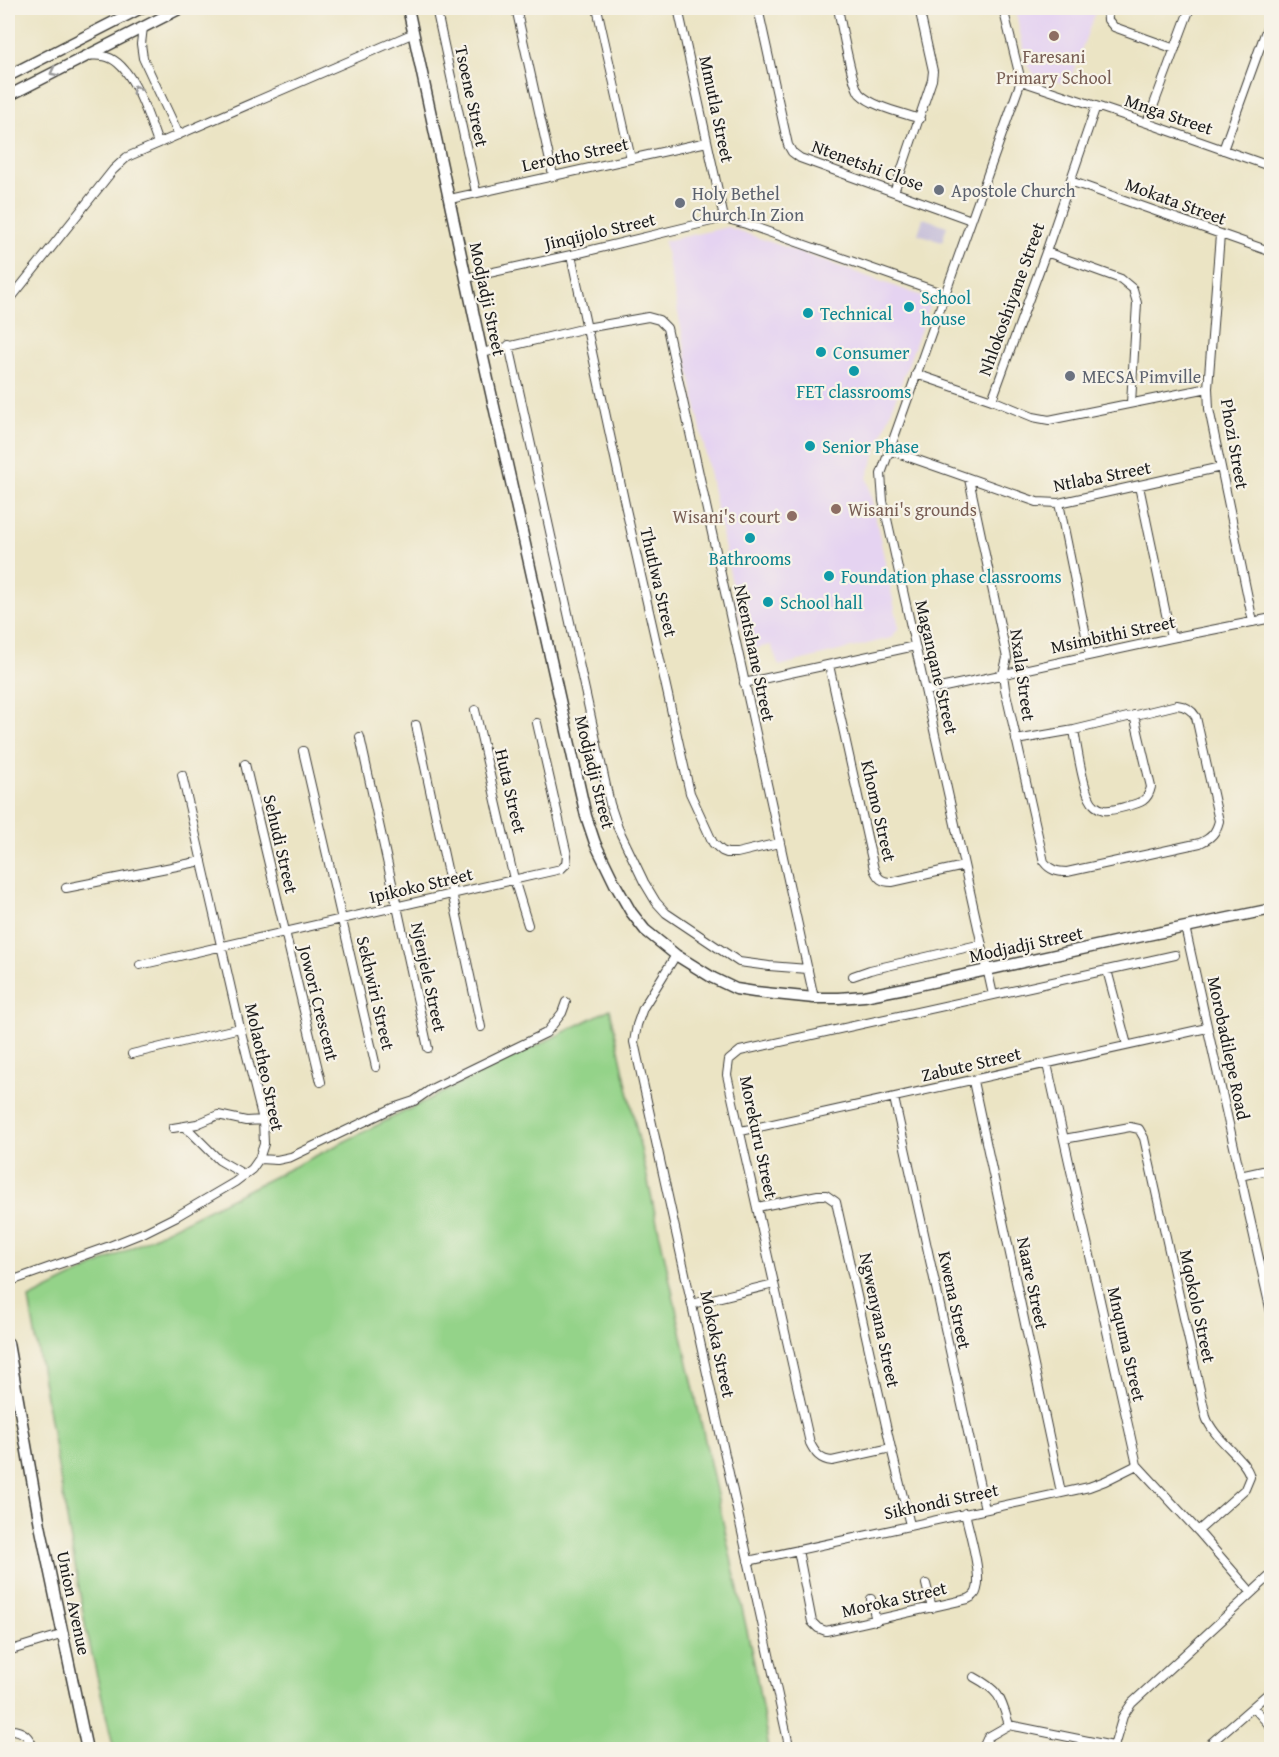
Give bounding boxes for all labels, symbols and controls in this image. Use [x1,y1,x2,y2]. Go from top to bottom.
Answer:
marker: Faresani Primary School [1047,29,1061,43]
street label: Tsoene Street [448,43,496,150]
place label: Faresani Primary School [996,43,1112,91]
street label: Mmutla Street [693,53,742,166]
one-way arrow [50,65,61,76]
one-way arrow [131,85,143,96]
street label: Mnga Street [1121,86,1217,142]
street label: Lerotho Street [519,129,632,179]
street label: Ntenetshi Close [808,132,928,198]
street label: Mokata Street [1122,170,1231,232]
place label: Apostole Church [951,177,1076,204]
place label: Holy Bethel Church In Zion [692,180,804,228]
marker: Apostole Church [932,183,946,197]
marker: Holy Bethel Church In Zion [673,196,687,210]
street label: Jinqijolo Street [540,205,659,257]
street label: Nhlokoshiyane Street [971,218,1052,380]
street label: Modjadji Street [463,240,513,359]
place label: School house [921,284,971,332]
place label: Technical [820,300,892,327]
marker: School house [902,300,916,314]
marker: Technical [801,306,815,320]
place label: Consumer [833,339,910,366]
marker: Consumer [814,345,828,359]
place label: MECSA Pimville [1082,363,1201,390]
marker: FET classrooms [847,364,861,378]
marker: MECSA Pimville [1063,369,1077,383]
place label: FET classrooms [797,378,911,405]
street label: Phozi Street [1214,397,1256,492]
place label: Senior Phase [822,433,919,460]
marker: Senior Phase [803,439,817,453]
street label: Ntlaba Street [1051,453,1154,499]
place label: Wisani's grounds [848,496,977,523]
marker: Wisani's grounds [829,502,843,516]
place label: Wisani's court [672,503,781,530]
marker: Wisani's court [785,509,799,523]
street label: Thutlwa Street [633,524,685,640]
marker: Bathrooms [743,531,757,545]
place label: Bathrooms [709,545,791,572]
place label: Foundation phase classrooms [841,563,1062,590]
marker: Foundation phase classrooms [822,569,836,583]
street label: Nkentshane Street [727,582,783,725]
place label: School hall [780,589,863,616]
marker: School hall [761,595,775,609]
street label: Maganqane Street [908,597,966,737]
street label: Msimbithi Street [1048,607,1179,660]
street label: Nxala Street [1003,627,1043,723]
street label: Modjadji Street [568,713,622,832]
street label: Huta Street [488,746,534,837]
street label: Khomo Street [854,758,904,865]
street label: Sehudi Street [256,792,306,897]
street label: Ipikoko Street [366,860,476,910]
street label: Modjadji Street [967,919,1086,969]
street label: Njenjele Street [404,920,454,1035]
street label: Sekhwiri Street [350,933,402,1053]
street label: Jowori Crescent [291,940,347,1064]
street label: Morobadilepe Road [1201,974,1257,1123]
street label: Molaotheo Street [238,1000,292,1134]
street label: Zabute Street [919,1039,1024,1089]
street label: Morekuru Street [733,1073,785,1202]
street label: Naare Street [1010,1234,1056,1332]
street label: Mqokolo Street [1173,1247,1223,1366]
street label: Kwena Street [931,1248,979,1352]
street label: Ngwenyana Street [853,1250,908,1390]
street label: Mnquma Street [1101,1284,1153,1405]
street label: Mokoka Street [693,1288,743,1401]
street label: Sikhondi Street [881,1476,1001,1526]
street label: Union Avenue [50,1549,98,1657]
street label: Moroka Street [839,1574,950,1624]

